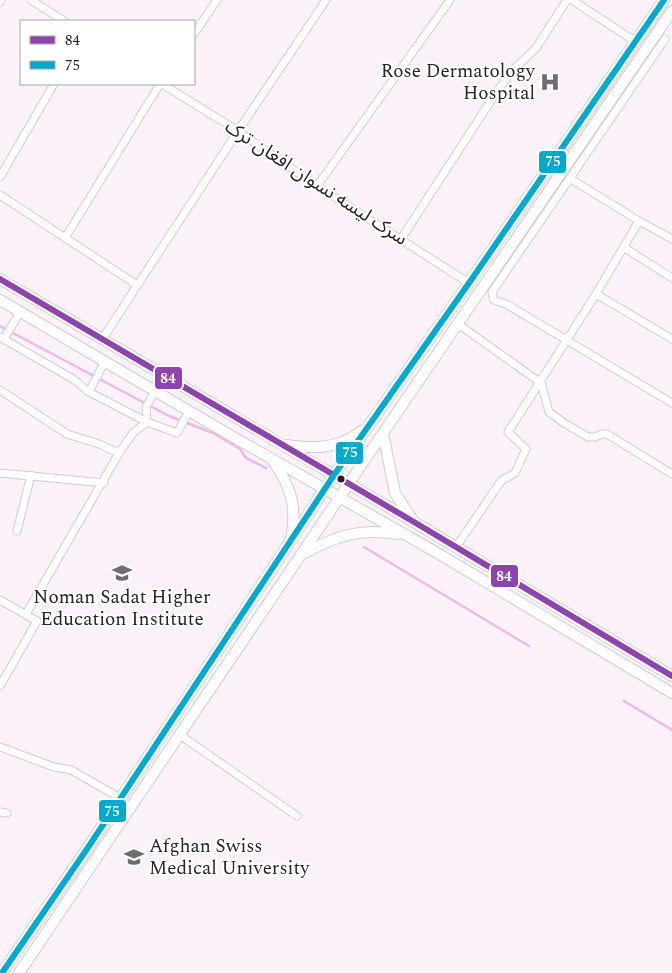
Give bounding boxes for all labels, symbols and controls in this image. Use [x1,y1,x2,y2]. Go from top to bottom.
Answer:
legend [20,20,195,85]
text: 84 [65,29,81,52]
text: 75 [65,54,80,77]
place label: Rose Dermatology Hospital [381,57,536,108]
hospital icon: Rose Dermatology Hospital [539,71,561,93]
street label: سرک لیسه نسوان افغان‌ ترک [219,113,413,253]
line badge: 75 [538,150,567,174]
text: 75 [545,151,561,172]
line badge: 84 [154,366,183,390]
text: 84 [160,368,176,389]
line badge: 75 [335,441,364,465]
text: 75 [342,442,358,463]
unlabelled marker [336,474,346,484]
school or university icon: Noman Sadat Higher Education Institute [111,562,133,584]
line badge: 84 [490,564,519,588]
text: 84 [496,566,512,587]
place label: Noman Sadat Higher Education Institute [33,583,211,634]
line badge: 75 [98,799,127,823]
text: 75 [104,801,120,822]
place label: Afghan Swiss Medical University [149,832,310,883]
school or university icon: Afghan Swiss Medical University [123,846,145,868]

